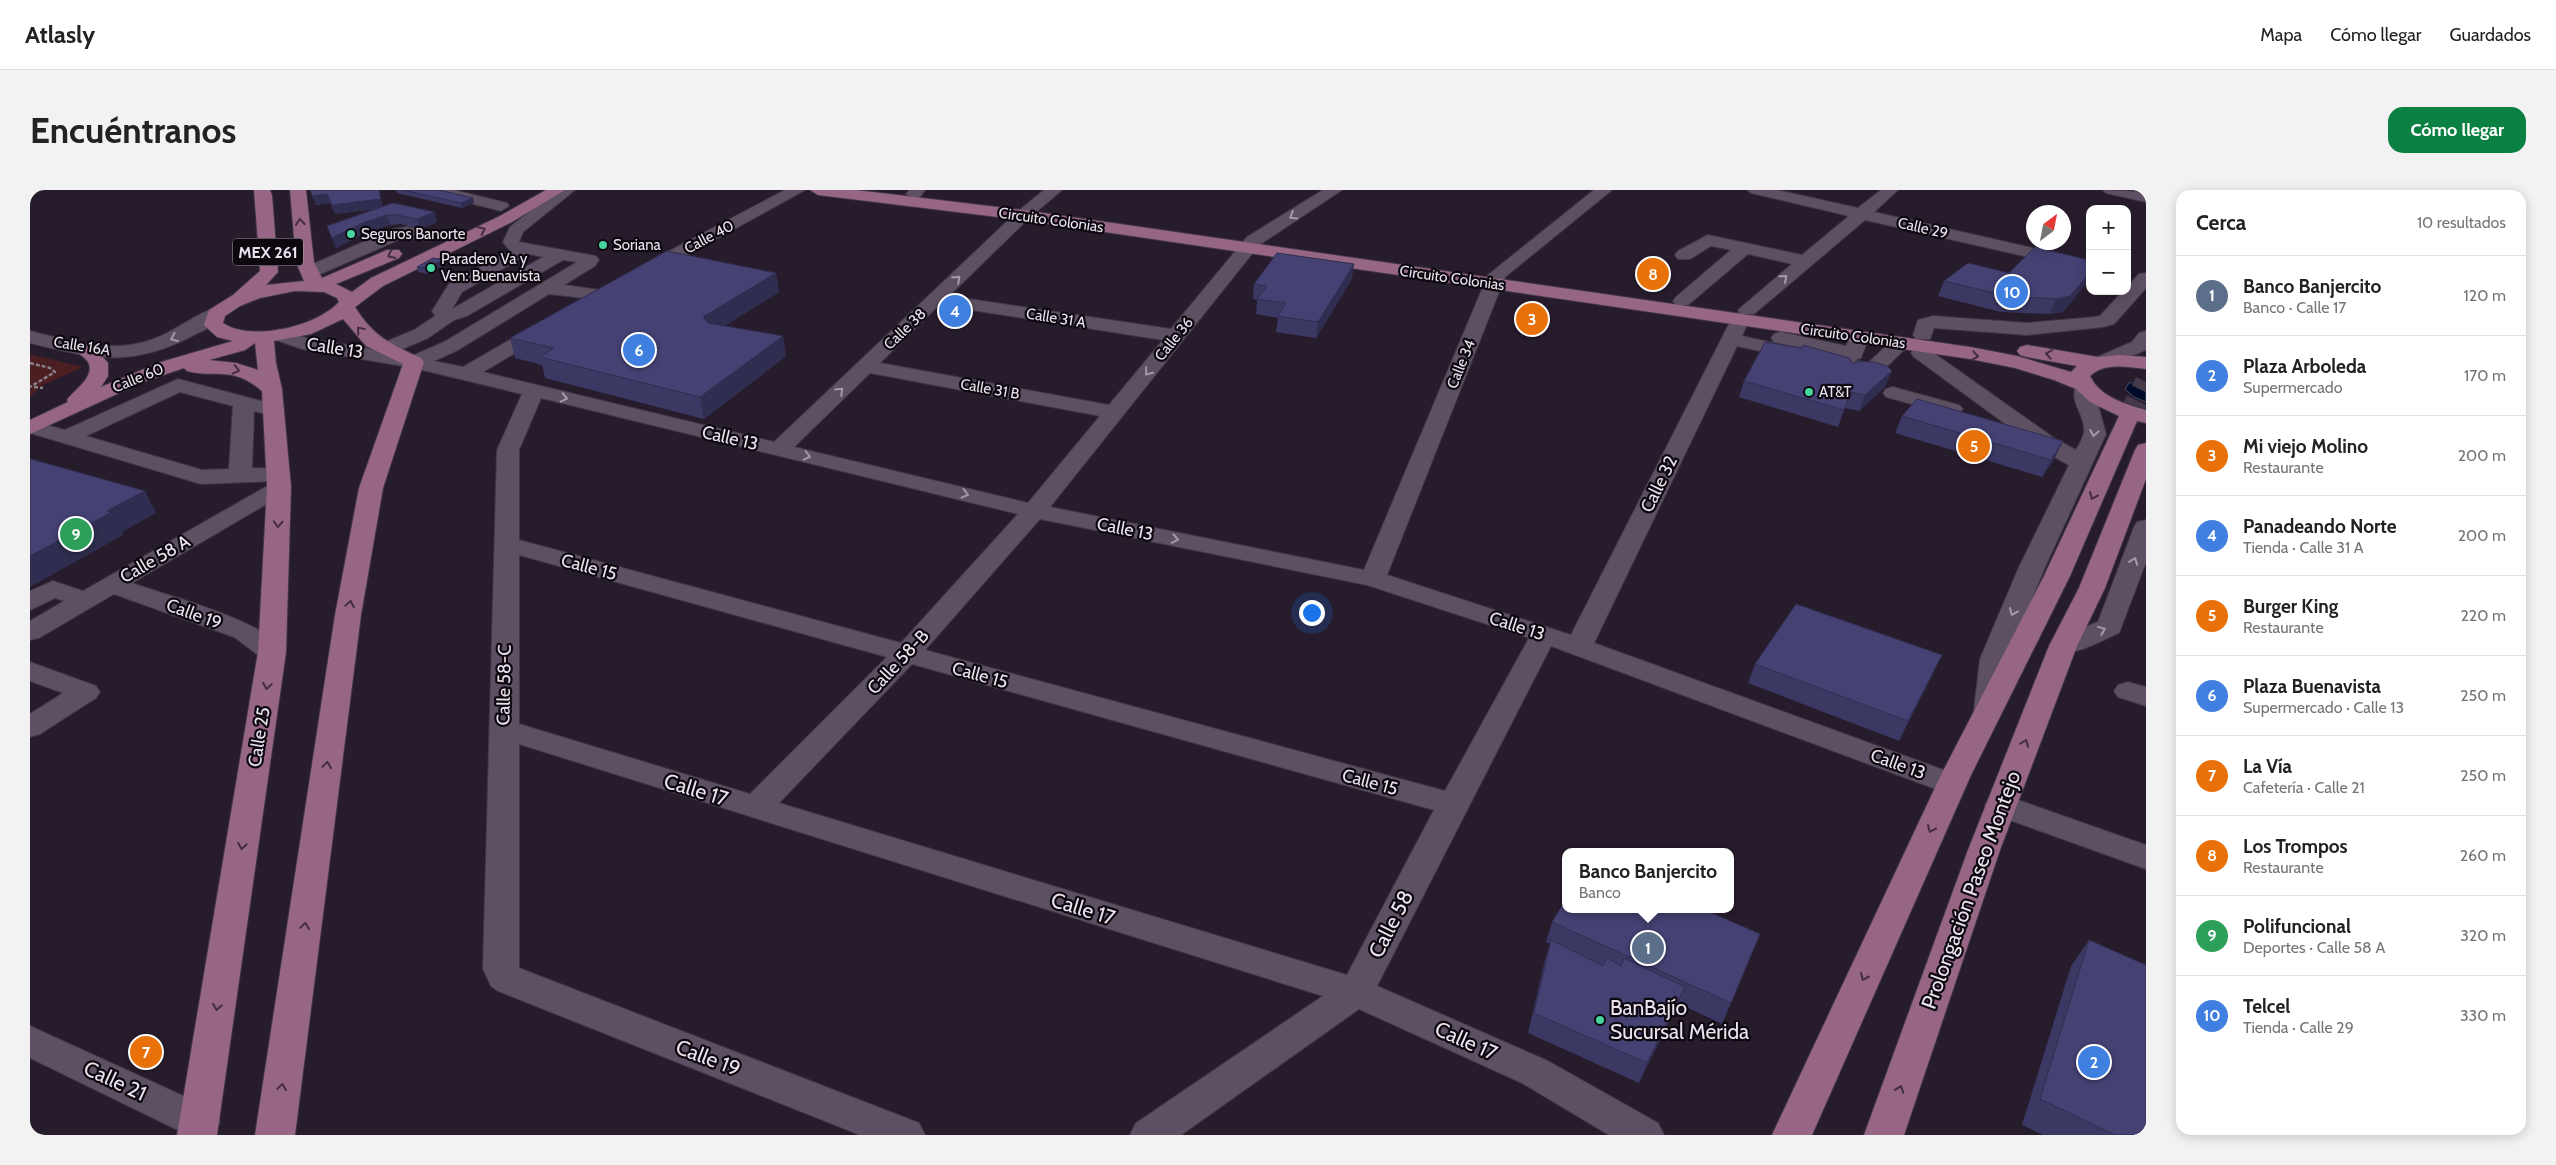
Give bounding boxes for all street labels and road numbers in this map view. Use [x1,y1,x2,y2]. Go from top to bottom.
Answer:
street label: Circuito Colonias [997,204,1105,236]
street label: Calle 29 [1896,214,1950,242]
street label: Calle 40 [681,216,737,258]
road number: MEX 261 [233,238,303,266]
street label: Circuito Colonias [1398,262,1506,294]
street label: Calle 31 A [1025,304,1088,332]
street label: Calle 38 [880,305,930,353]
street label: Calle 36 [1151,313,1197,365]
street label: Circuito Colonias [1799,320,1907,352]
street label: Calle 16A [52,333,112,359]
street label: Calle 13 [305,333,365,363]
street label: Calle 34 [1443,337,1479,391]
street label: Calle 60 [110,360,166,396]
street label: Calle 31 B [959,375,1021,403]
street label: Calle 13 [700,421,760,455]
street label: Calle 32 [1636,452,1682,516]
street label: Calle 13 [1095,513,1155,545]
street label: Calle 58 A [116,530,194,588]
street label: Calle 15 [559,549,619,585]
street label: Calle 19 [163,594,225,634]
street label: Calle 13 [1486,607,1548,645]
street label: Calle 58-B [863,625,934,699]
street label: Calle 58-C [492,644,516,726]
street label: Calle 15 [950,657,1010,693]
street label: Calle 25 [243,705,275,769]
street label: Calle 13 [1867,744,1929,784]
street label: Calle 15 [1340,764,1400,800]
street label: Prolongación Paseo Montejo [1916,767,2026,1013]
street label: Calle 17 [661,768,732,811]
street label: Calle 58 [1363,886,1418,962]
street label: Calle 17 [1048,887,1119,930]
street label: Calle 17 [1431,1016,1502,1066]
street label: Calle 19 [672,1034,744,1081]
street label: Calle 21 [80,1055,150,1106]

